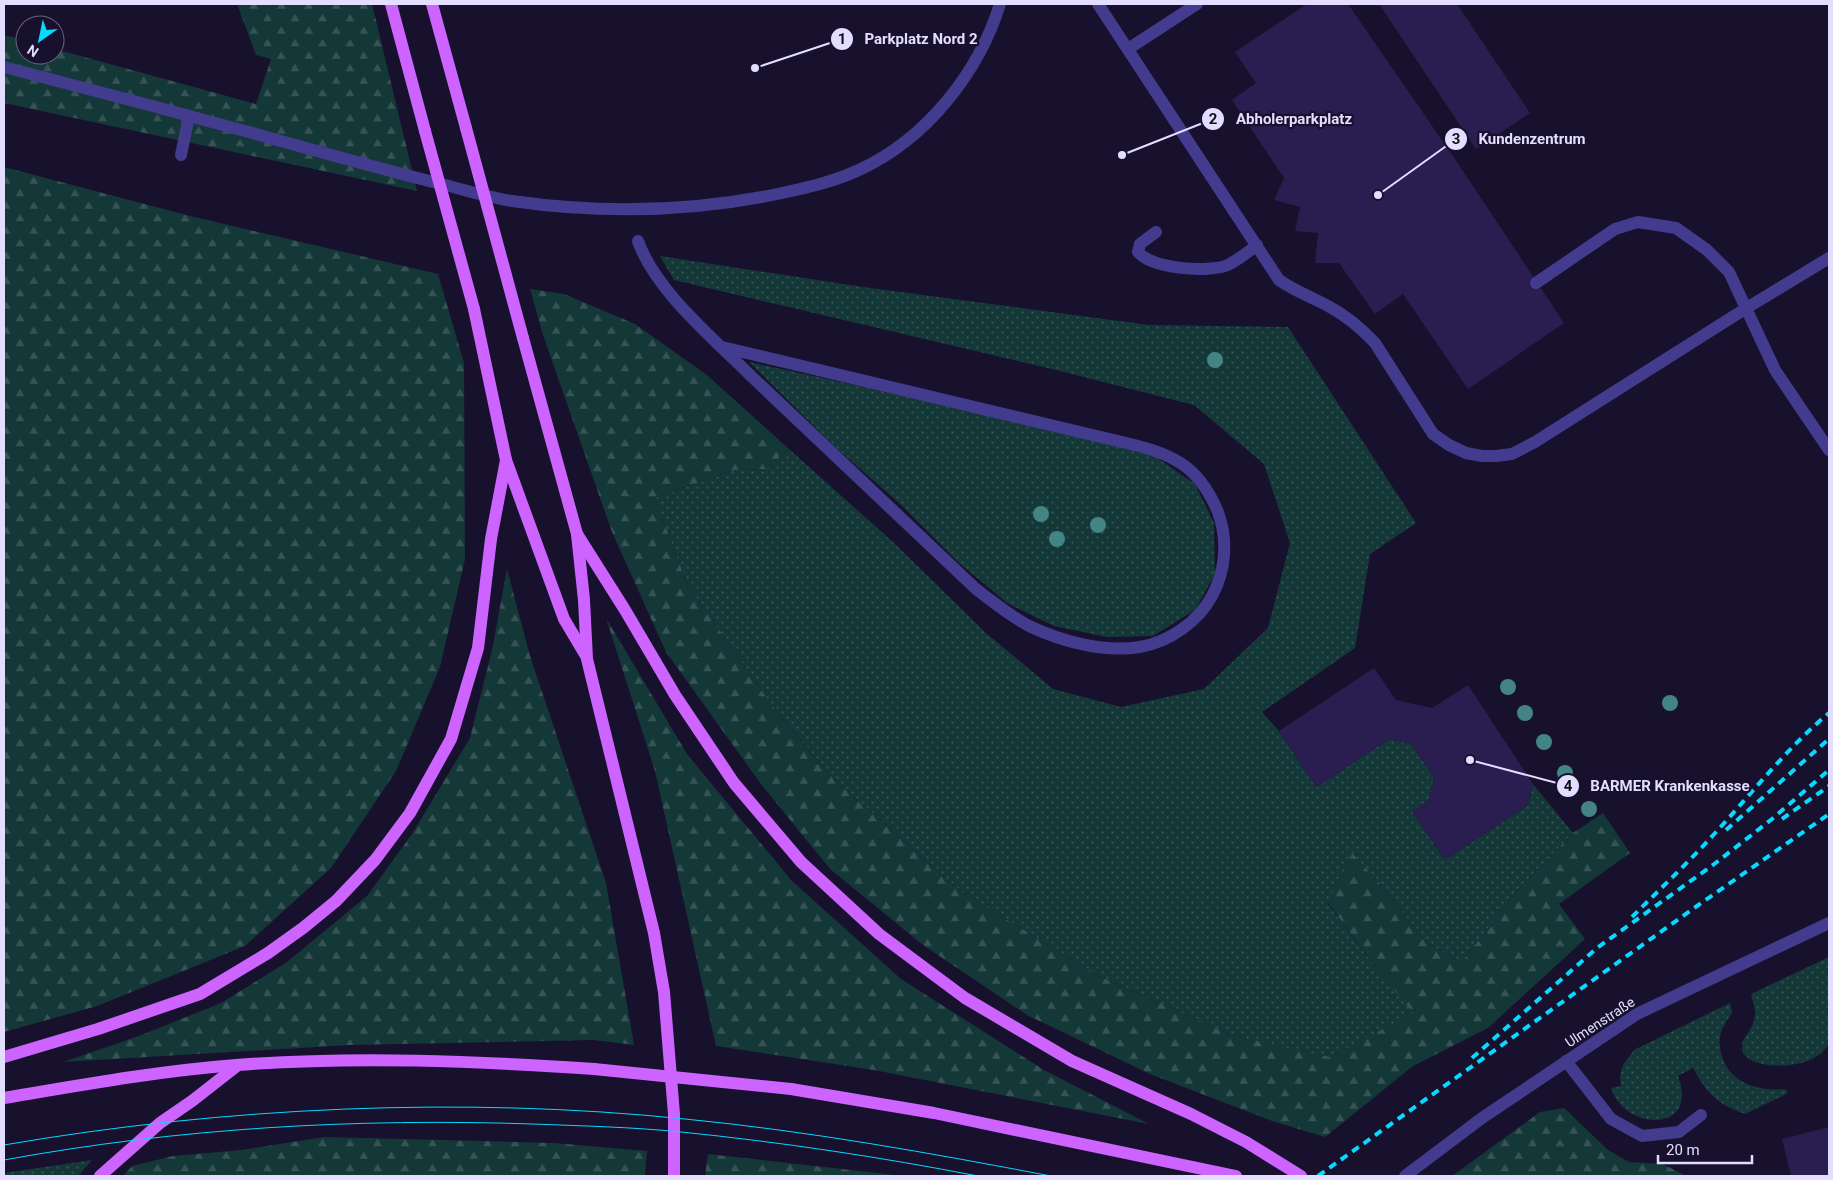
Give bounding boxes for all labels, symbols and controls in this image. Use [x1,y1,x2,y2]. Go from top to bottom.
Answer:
north arrow [15,15,65,65]
callout: Parkplatz Nord 2 [830,24,988,54]
text: 1 [838,30,846,48]
text: Parkplatz Nord 2 [864,30,978,48]
text: N [24,41,41,60]
callout: Abholerparkplatz [1201,104,1362,134]
text: 2 [1209,110,1218,128]
text: Abholerparkplatz [1236,110,1352,128]
callout: Kundenzentrum [1443,124,1596,154]
text: 3 [1452,130,1460,148]
text: Kundenzentrum [1478,130,1586,148]
callout: BARMER Krankenkasse [1555,771,1760,801]
text: 4 [1564,777,1573,795]
text: BARMER Krankenkasse [1590,777,1750,795]
street label: Ulmenstraße [1562,994,1638,1050]
scale bar [1658,1132,1752,1164]
text: 20 m [1666,1141,1700,1159]

